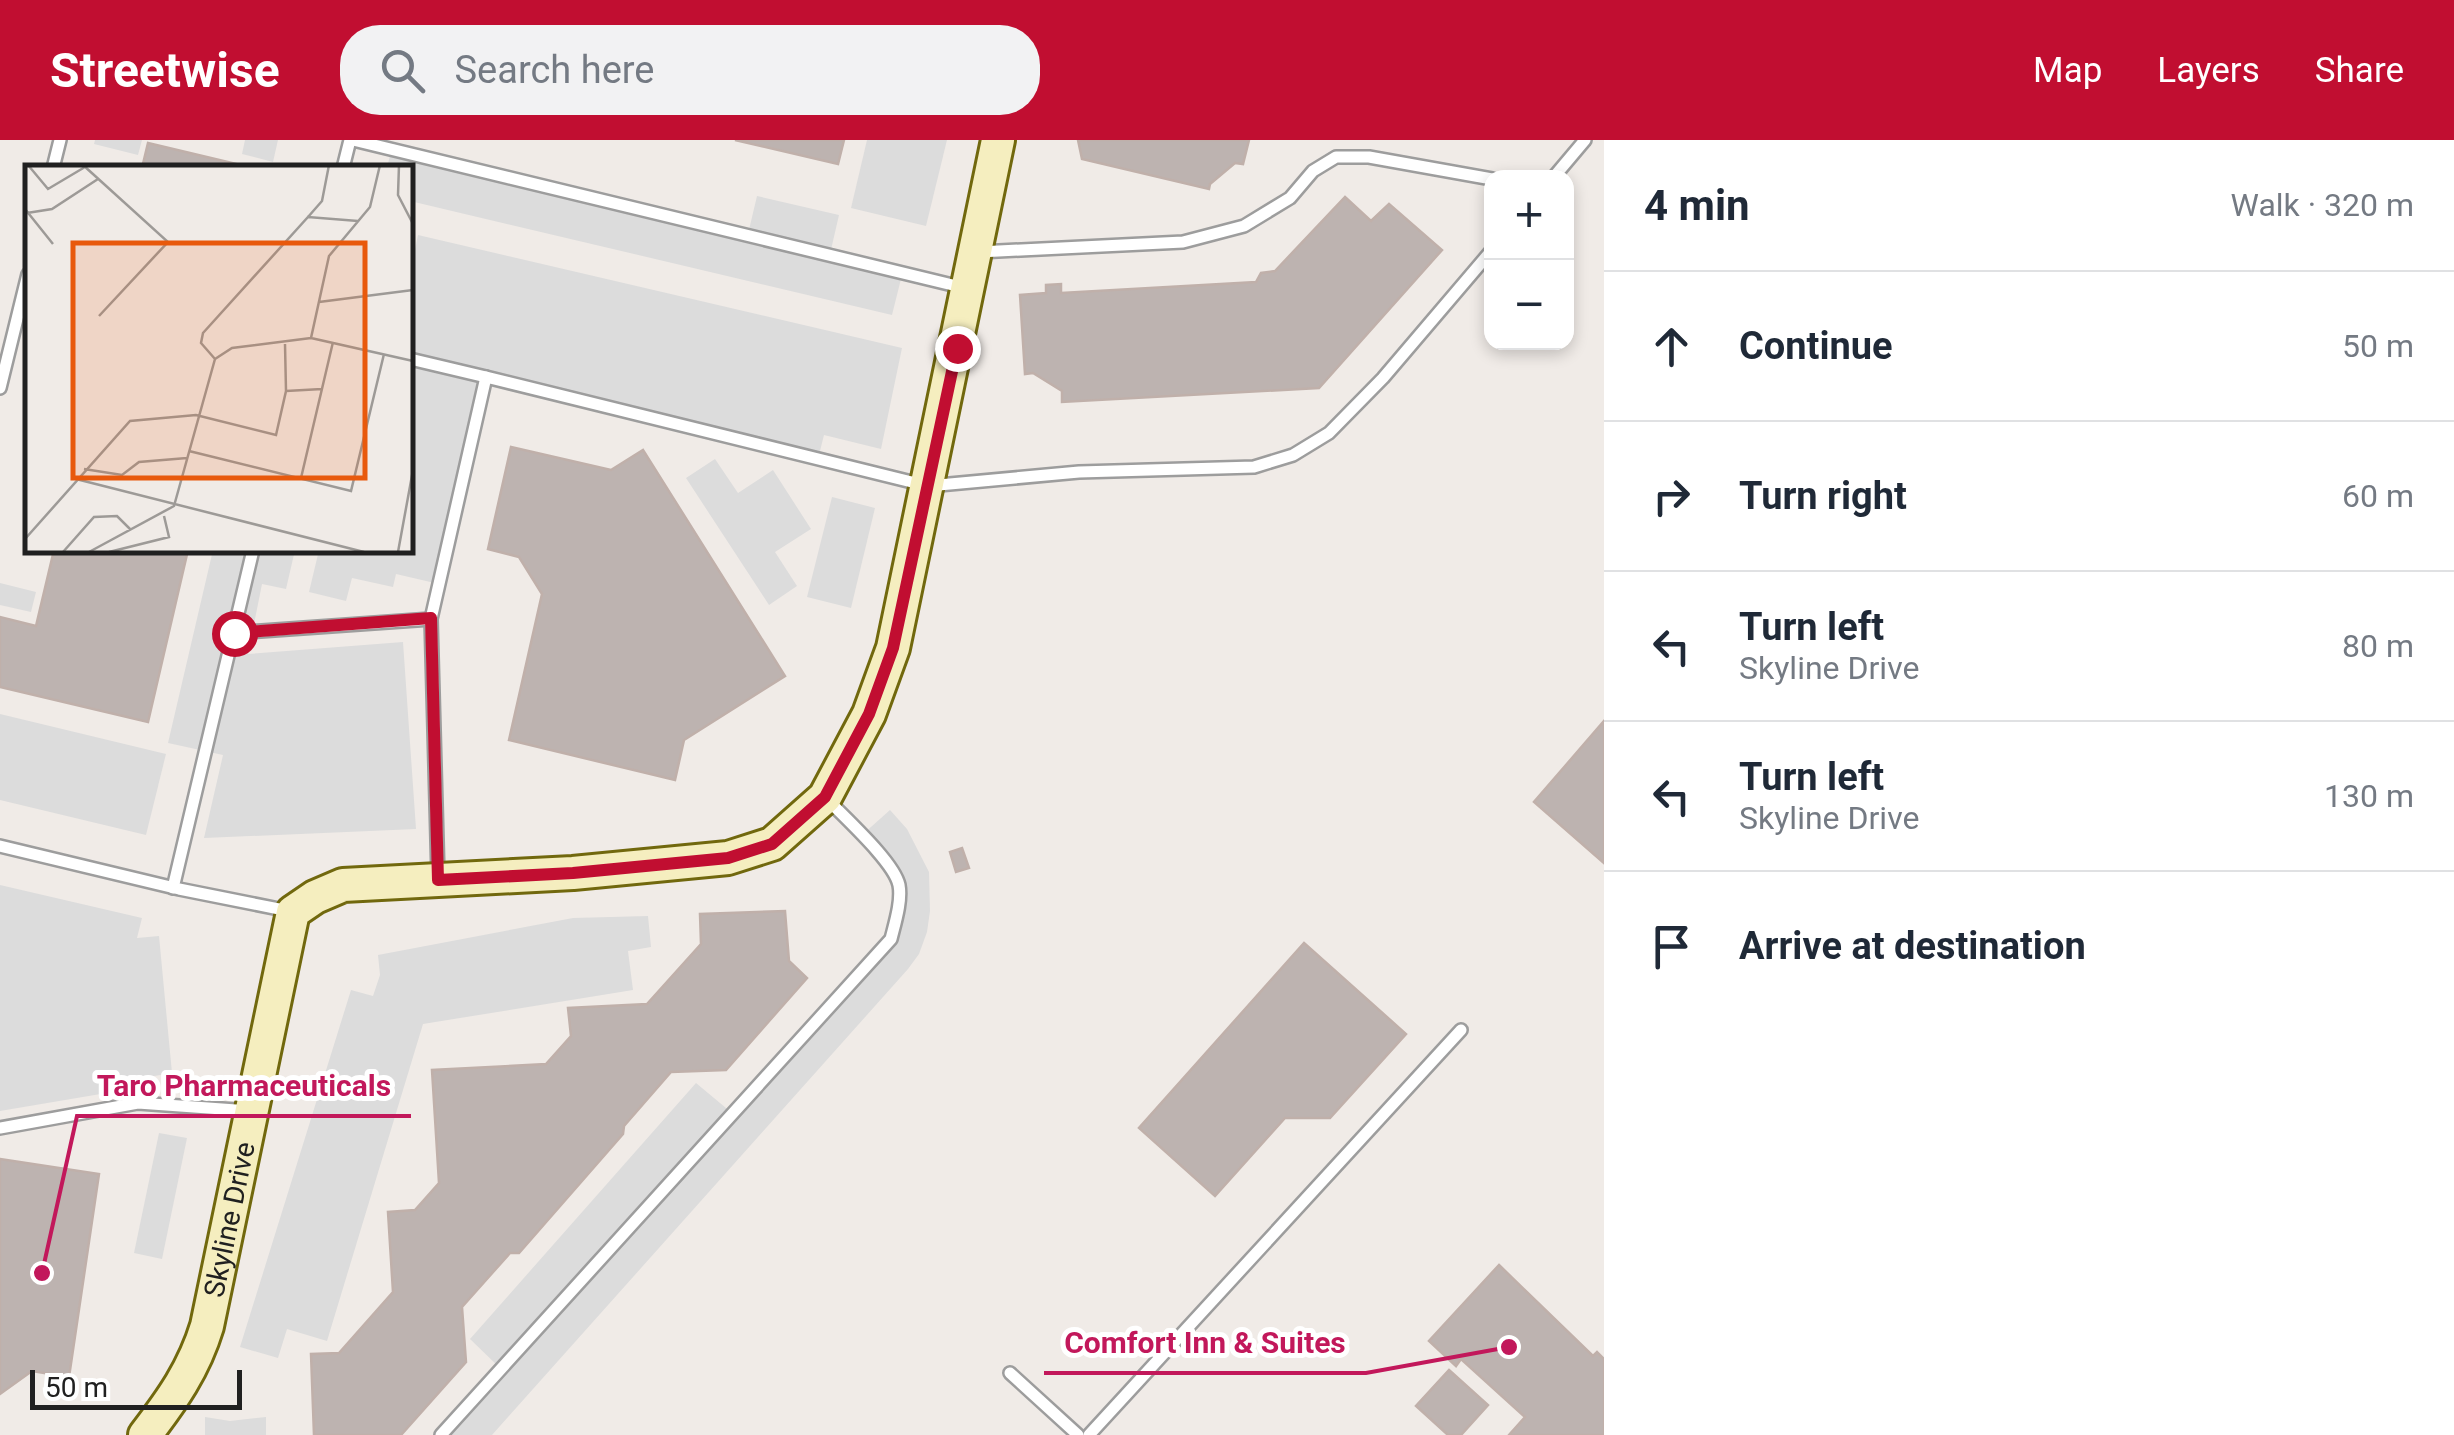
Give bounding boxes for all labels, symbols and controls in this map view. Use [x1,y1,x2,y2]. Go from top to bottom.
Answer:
search box [340,25,1040,115]
text: Streetwise [50,42,280,99]
icon: search [375,43,430,98]
text: Search here [455,48,654,92]
text: Map [2033,50,2102,91]
text: Layers [2157,50,2260,91]
text: Share [2315,50,2404,91]
inset map [25,165,412,552]
map controls [1484,170,1574,350]
button: + [1484,170,1574,260]
text: 4 min [1644,181,1750,230]
text: Walk · 320 m [2231,186,2414,224]
button: − [1484,260,1574,350]
icon: ahead [1644,319,1699,374]
text: Continue [1739,324,1893,368]
route end [935,326,981,372]
text: 50 m [2342,327,2414,365]
icon: right [1644,469,1699,524]
text: Turn right [1739,474,1907,518]
text: 60 m [2342,477,2414,515]
text: Turn left [1739,605,1884,649]
route start [212,611,258,657]
icon: left [1644,619,1699,674]
text: 80 m [2342,627,2414,665]
text: Skyline Drive [1739,649,1919,687]
text: Turn left [1739,755,1884,799]
icon: left [1644,769,1699,824]
text: 130 m [2324,777,2414,815]
text: Skyline Drive [1739,799,1919,837]
icon: arrive [1644,919,1699,974]
text: Arrive at destination [1739,924,2086,968]
callout: Taro Pharmaceuticals [77,1056,411,1116]
text: Taro Pharmaceuticals [97,1068,391,1103]
street label: Skyline Drive [197,1139,261,1300]
callout: Comfort Inn & Suites [1044,1313,1366,1373]
text: Comfort Inn & Suites [1064,1325,1346,1360]
scale bar [30,1365,242,1410]
text: 50 m [45,1371,108,1404]

